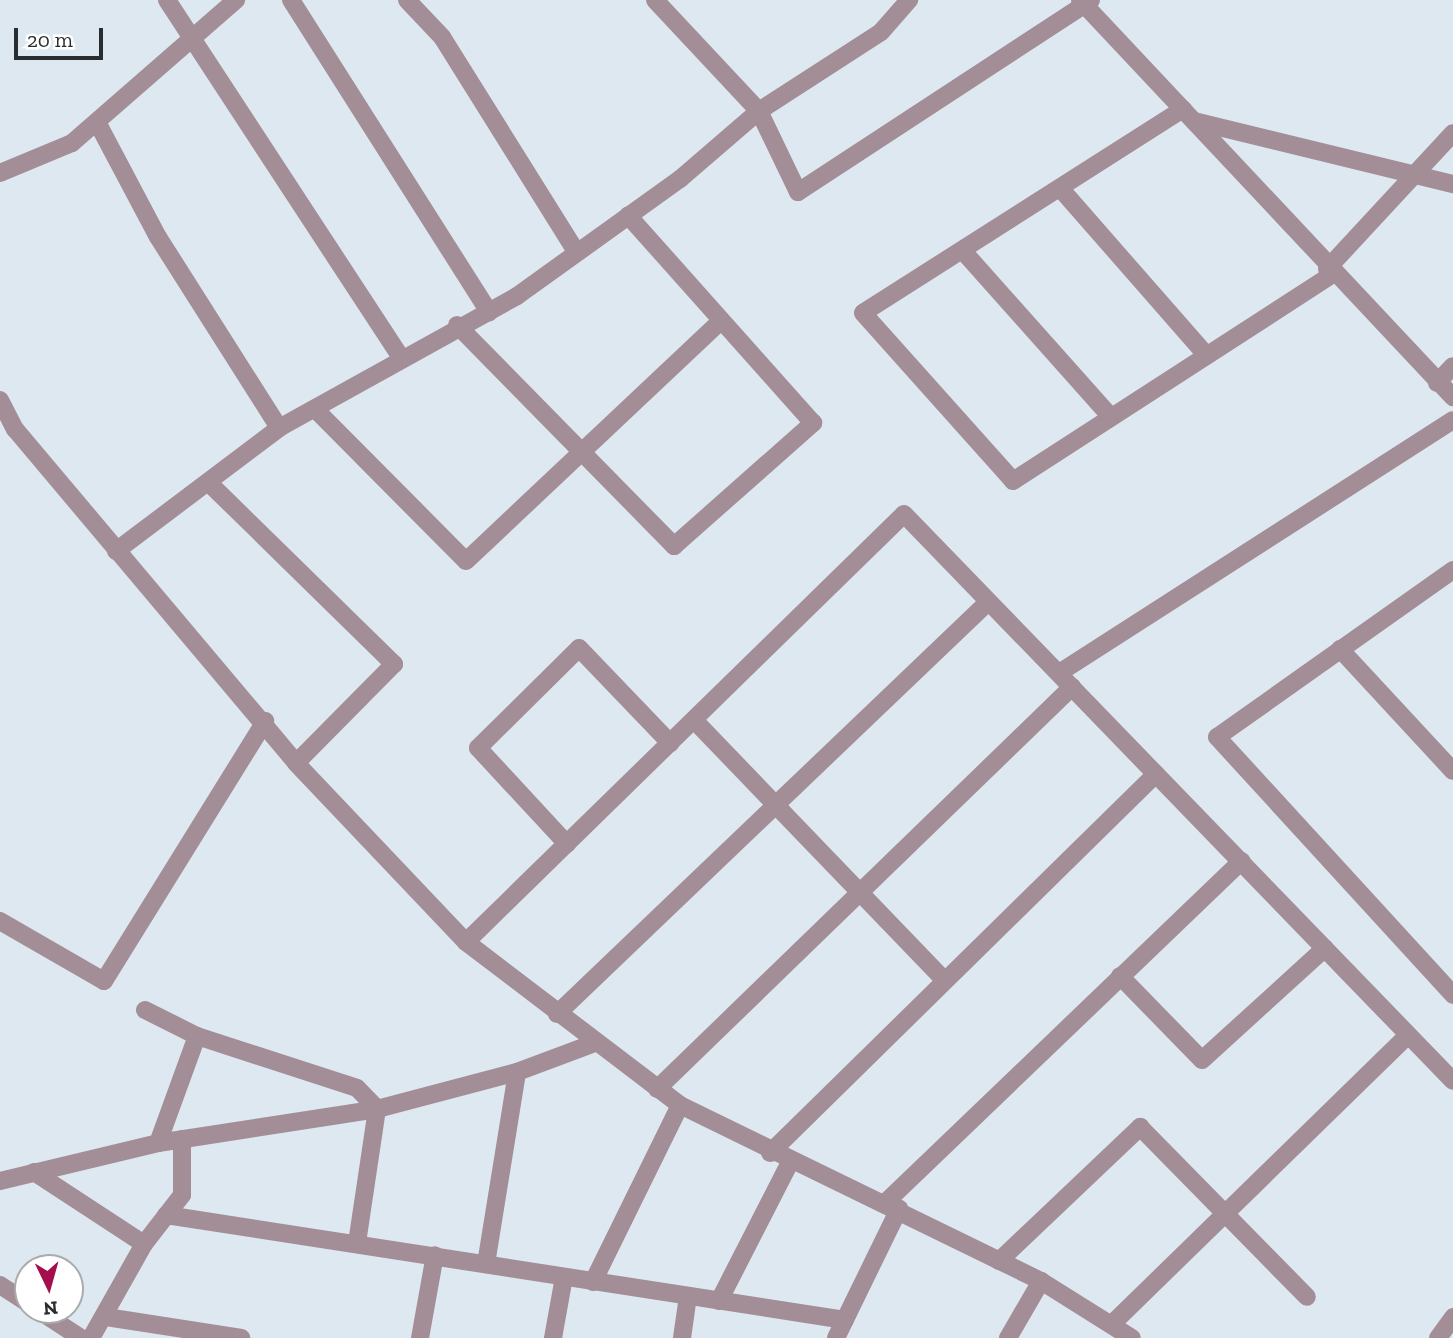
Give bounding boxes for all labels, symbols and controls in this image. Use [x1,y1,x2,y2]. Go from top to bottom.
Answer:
scale bar [18,14,107,58]
text: 20 m [27,27,73,52]
north arrow [14,1254,84,1324]
text: N [43,1296,59,1321]

